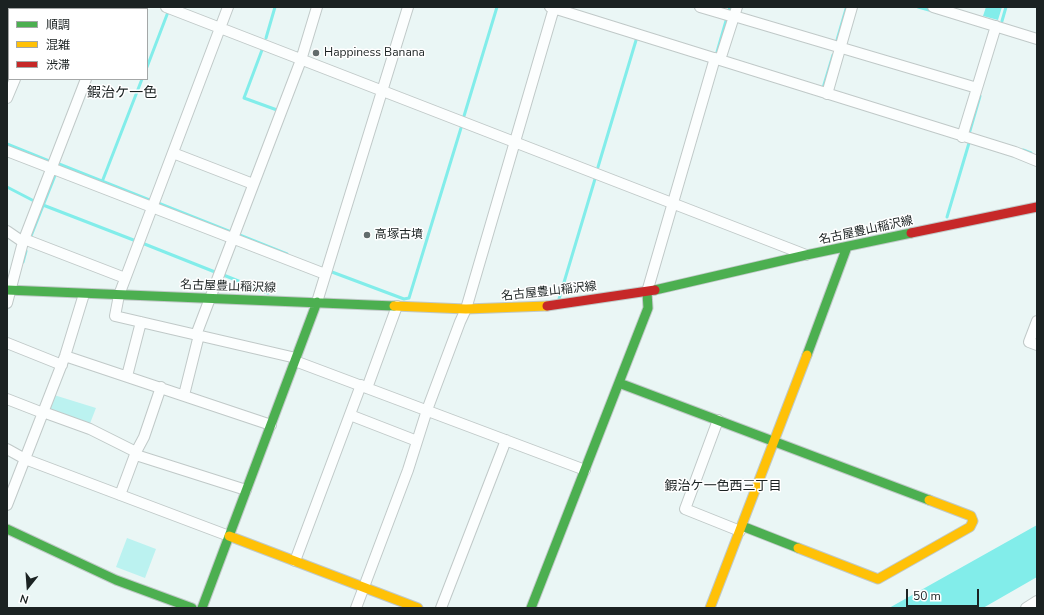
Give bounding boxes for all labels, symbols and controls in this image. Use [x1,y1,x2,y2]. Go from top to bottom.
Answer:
legend [8,8,148,80]
text: 順調 [46,17,70,33]
text: 混雑 [46,37,70,53]
place label: Happiness Banana [324,46,425,60]
marker: Happiness Banana [311,48,321,58]
text: 渋滞 [46,57,70,73]
district label: 鍜治ケ一色 [87,86,157,102]
street label: 名古屋豊山稲沢線 [818,214,914,248]
place label: 高塚古墳 [375,228,423,242]
marker: 高塚古墳 [362,230,372,240]
street label: 名古屋豊山稲沢線 [180,278,276,296]
street label: 名古屋豊山稲沢線 [501,280,597,304]
district label: 鍜治ケ一色西三丁目 [665,479,781,495]
north arrow [8,567,48,607]
scale bar [908,581,981,607]
text: 50 m [913,588,941,604]
text: N [18,591,30,607]

